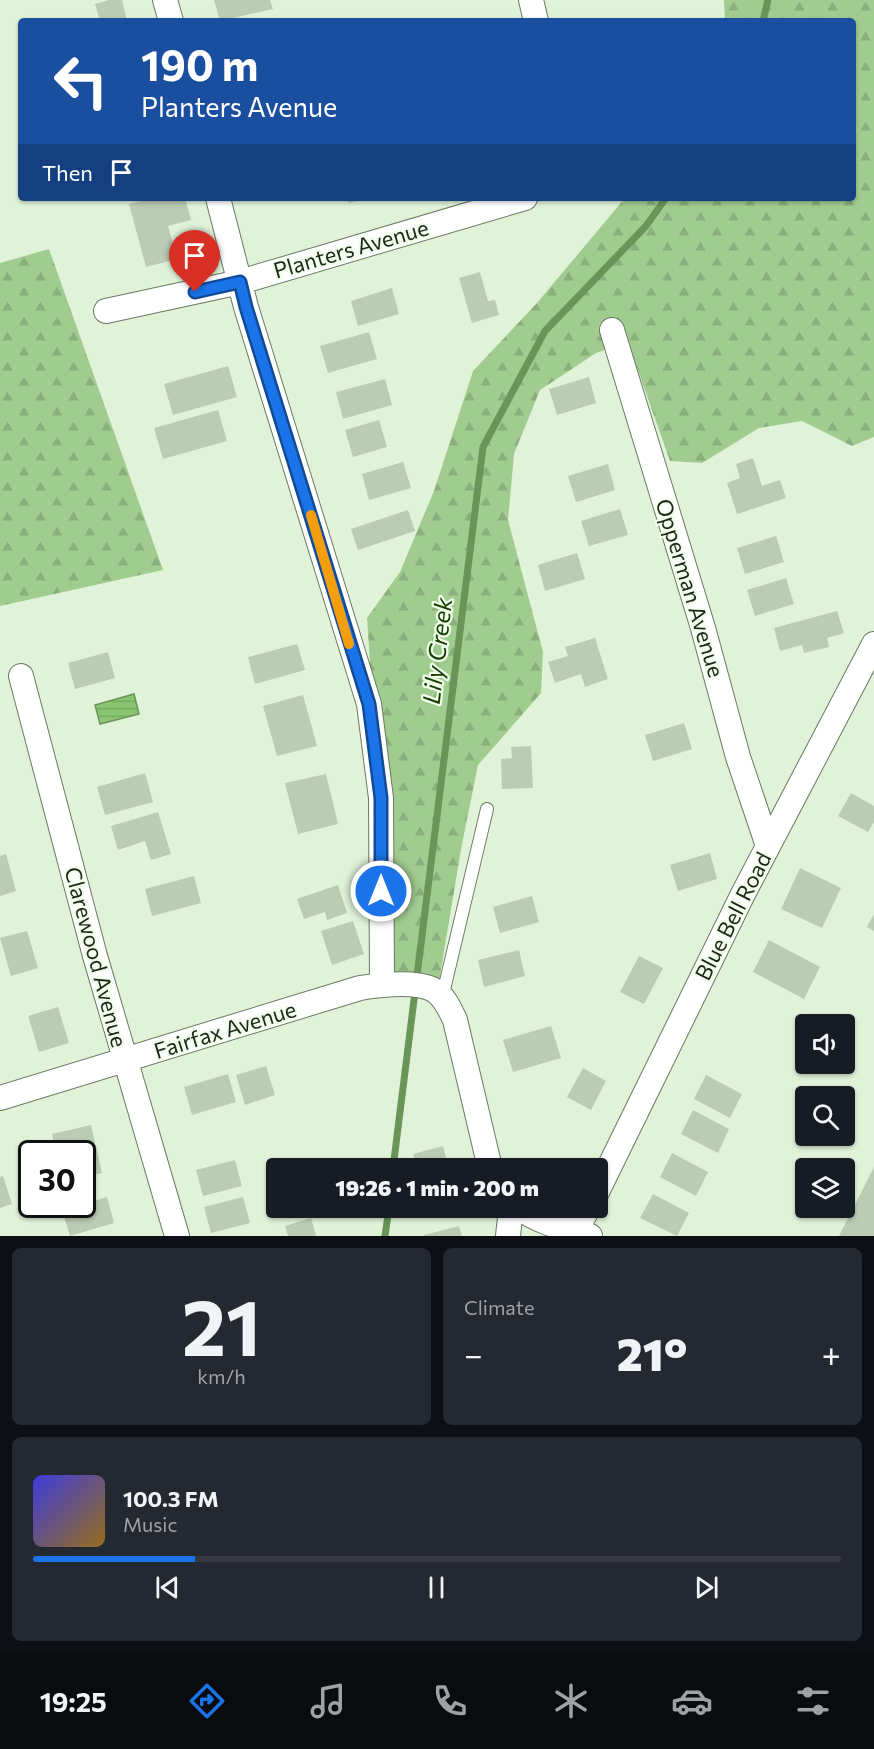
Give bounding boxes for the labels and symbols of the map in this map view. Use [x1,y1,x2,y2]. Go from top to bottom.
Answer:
street label: Planters Avenue [270,213,431,284]
pin [169,230,220,292]
street label: Opperman Avenue [650,495,730,680]
water label: Lily Creek [416,595,458,706]
street label: Blue Bell Road [689,847,776,984]
position arrow [349,859,413,923]
street label: Clarewood Avenue [59,864,134,1050]
street label: Fairfax Avenue [150,995,299,1064]
speed limit sign: 30 [18,1140,96,1218]

